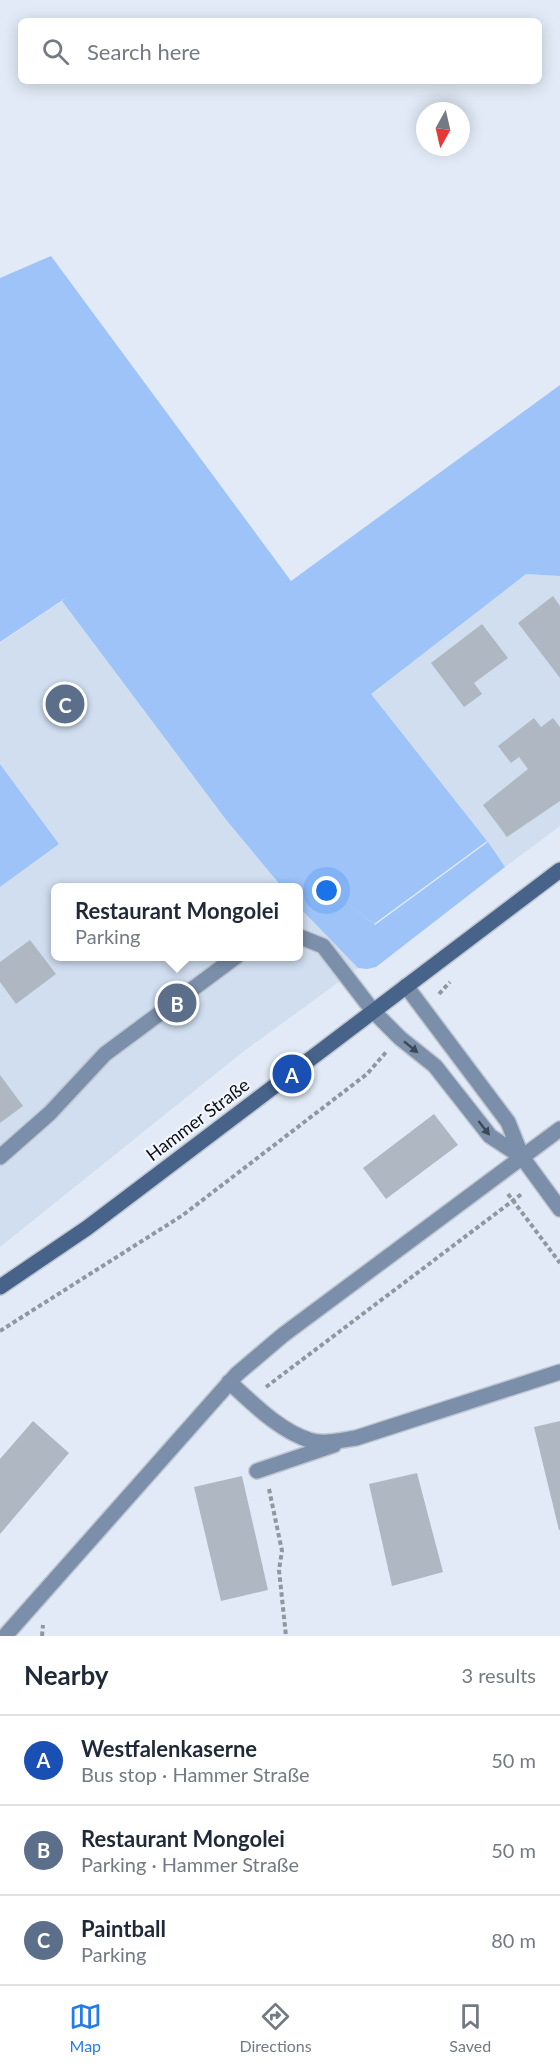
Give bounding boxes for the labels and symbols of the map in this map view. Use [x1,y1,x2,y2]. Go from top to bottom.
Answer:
north arrow [416,102,470,156]
pin: C [46,682,84,726]
your location [312,876,341,905]
pin: B [158,980,196,1026]
one-way arrow [403,1040,418,1052]
pin: A [272,1052,312,1096]
street label: Hammer Straße [141,1073,253,1165]
one-way arrow [478,1120,490,1135]

